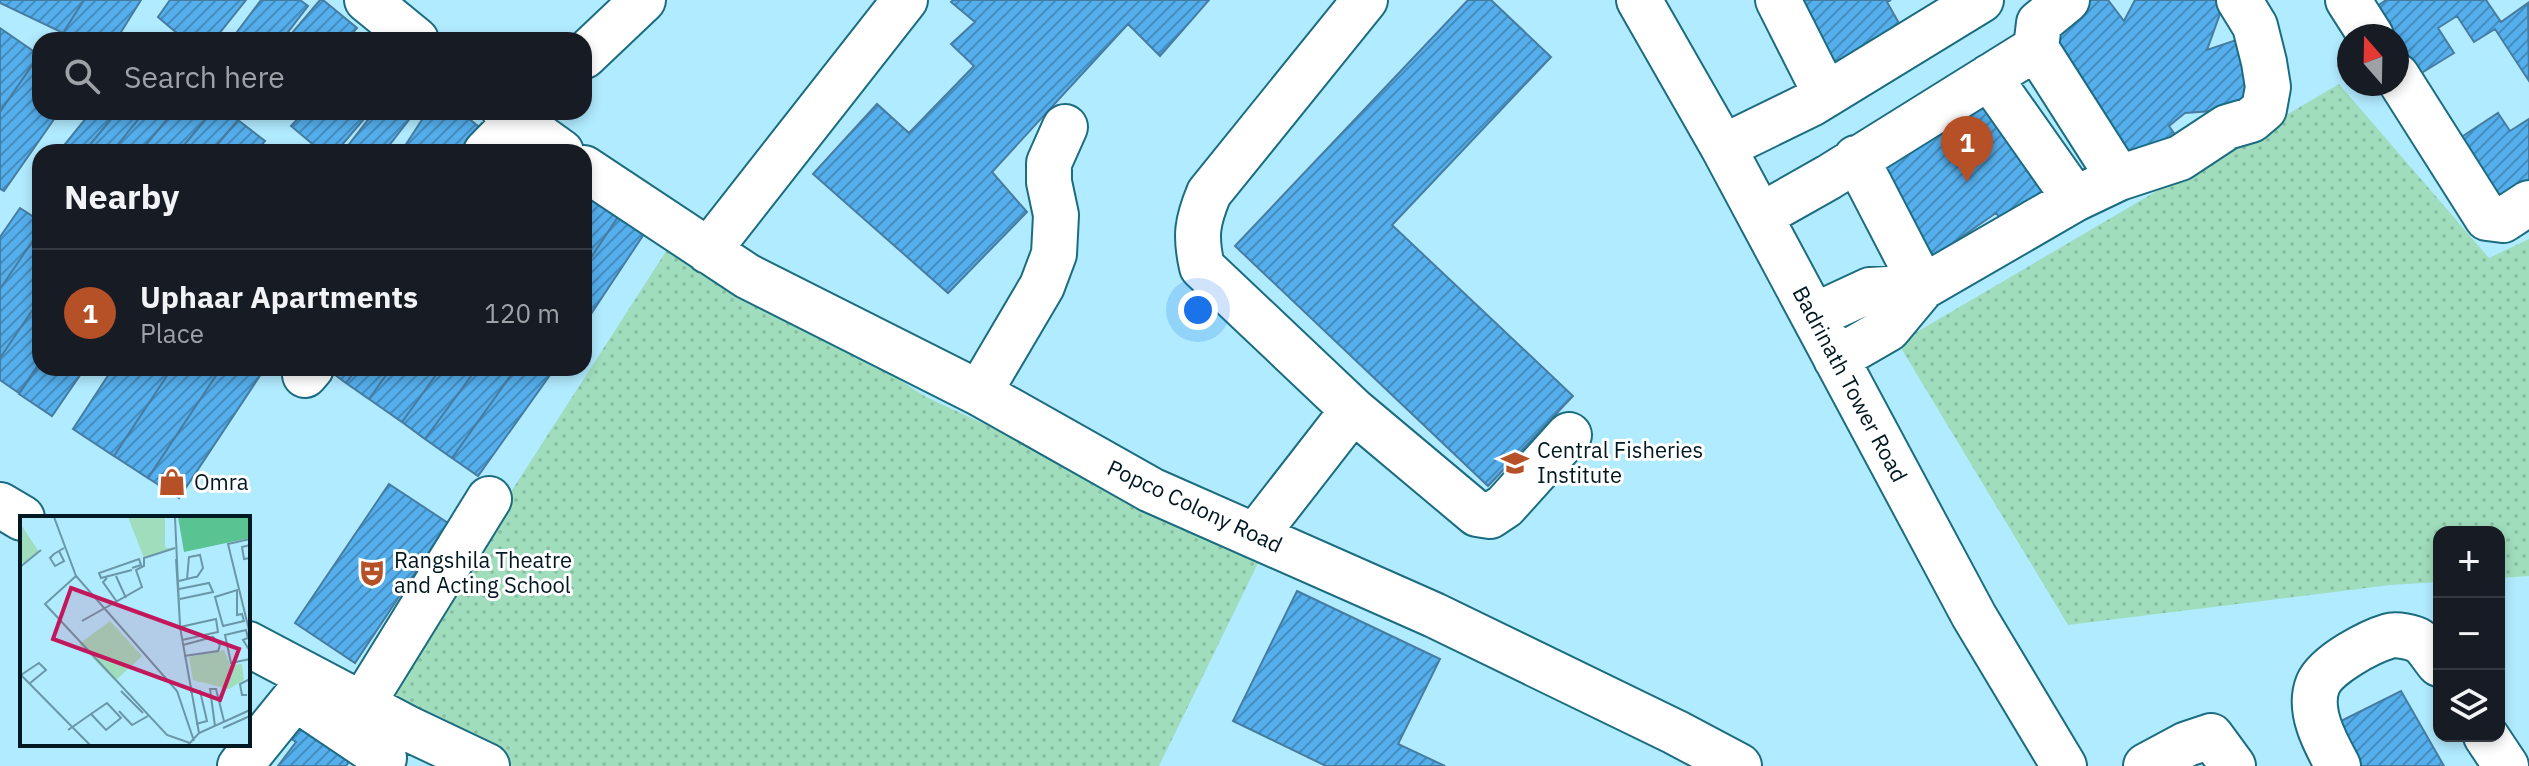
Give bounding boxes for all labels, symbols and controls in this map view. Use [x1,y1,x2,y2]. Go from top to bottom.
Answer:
north arrow [2337,24,2409,96]
search box [32,32,592,120]
icon: search [60,54,104,98]
text: Search here [124,57,285,96]
pin: 1 [1941,116,1993,182]
text: Nearby [64,174,179,218]
text: Uphaar Apartments [140,277,418,316]
street label: Badrinath Tower Road [1786,281,1914,487]
your location [1178,290,1218,330]
text: 1 [82,296,98,330]
text: 120 m [484,296,560,330]
text: Place [140,316,204,350]
place label: Central Fisheries Institute [1537,435,1703,489]
school or university icon: Central Fisheries Institute [1500,448,1530,478]
street label: Popco Colony Road [1103,452,1287,559]
shop icon: Omra [157,467,187,497]
place label: Omra [194,467,249,496]
inset map [20,516,250,746]
map controls [2433,526,2505,742]
button: + [2433,526,2505,598]
place label: Rangshila Theatre and Acting School [394,545,572,599]
theatre icon: Rangshila Theatre and Acting School [357,558,387,588]
button: − [2433,598,2505,670]
button: layers [2433,670,2505,742]

